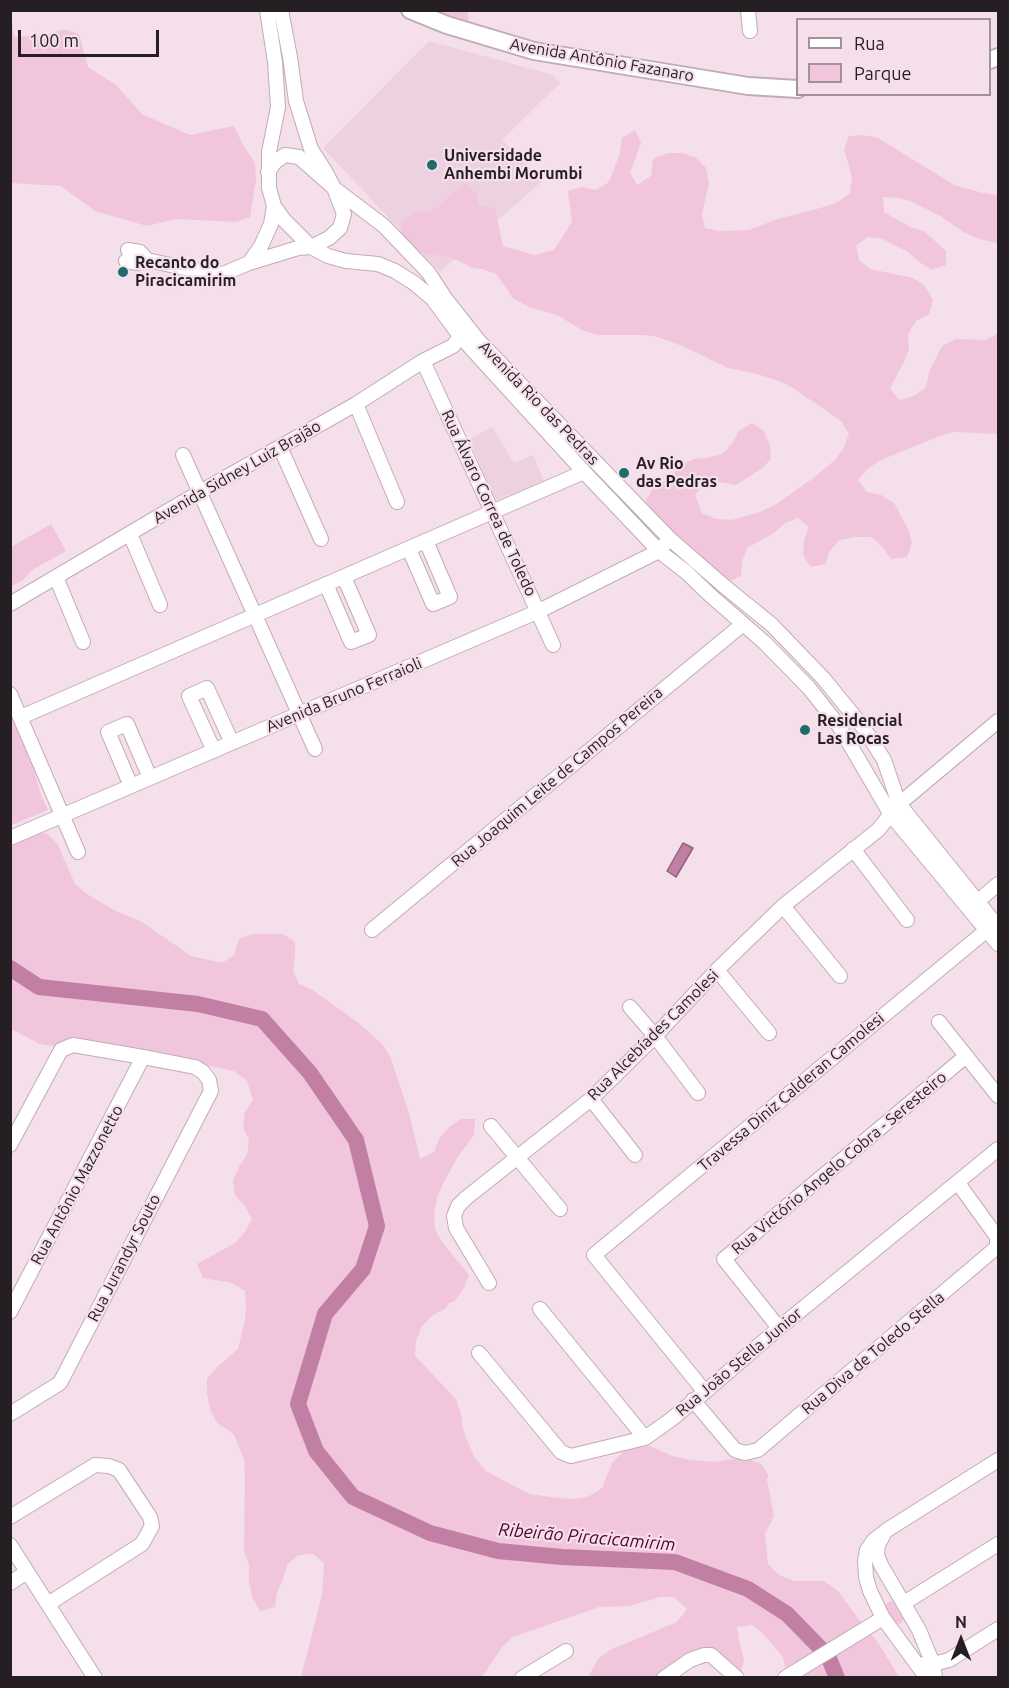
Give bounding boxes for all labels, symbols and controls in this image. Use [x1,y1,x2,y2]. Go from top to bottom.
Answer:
scale bar [21,18,162,56]
legend [796,18,991,96]
text: 100 m [29,30,79,50]
text: Rua [854,33,885,53]
street label: Avenida Antônio Fazanaro [508,34,696,86]
text: Parque [854,63,911,83]
place label: Universidade Anhembi Morumbi [444,146,582,184]
marker: Universidade Anhembi Morumbi [425,158,439,172]
place label: Recanto do Piracicamirim [135,253,236,291]
marker: Recanto do Piracicamirim [116,265,130,279]
street label: Avenida Rio das Pedras [475,337,603,469]
street label: Rua Álvaro Correa de Toledo [437,407,541,599]
street label: Avenida Sidney Luiz Brajão [150,416,324,528]
place label: Av Rio das Pedras [636,454,717,492]
marker: Av Rio das Pedras [617,466,631,480]
street label: Avenida Bruno Ferraioli [263,653,425,737]
street label: Rua Joaquim Leite de Campos Pereira [447,683,667,871]
place label: Residencial Las Rocas [817,711,902,749]
marker: Residencial Las Rocas [798,723,812,737]
street label: Rua Alcebíades Camolesi [584,966,722,1104]
street label: Travessa Diniz Calderan Camolesi [694,1009,888,1175]
street label: Rua Victório Angelo Cobra - Seresteiro [728,1067,950,1259]
street label: Rua Antônio Mazzonetto [27,1102,127,1268]
street label: Rua Jurandyr Souto [84,1191,164,1325]
street label: Rua Diva de Toledo Stella [798,1288,948,1418]
street label: Rua João Stella Junior [672,1304,806,1420]
water label: Ribeirão Piracicamirim [498,1518,676,1556]
north arrow [931,1610,991,1670]
text: N [955,1613,967,1631]

